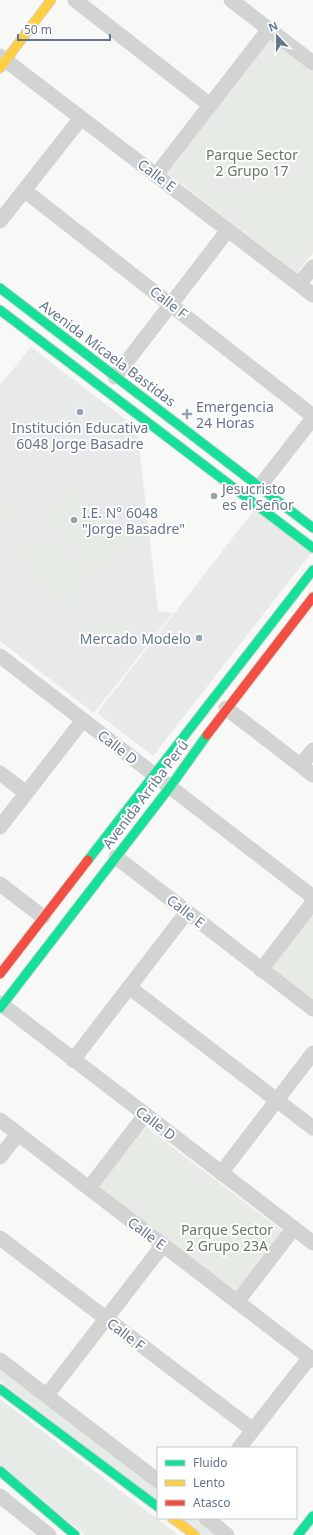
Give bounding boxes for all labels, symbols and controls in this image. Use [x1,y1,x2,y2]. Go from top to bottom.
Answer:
scale bar [18,16,110,42]
north arrow [257,16,297,56]
text: N [266,18,280,35]
text: 50 m [24,21,52,38]
park label: Parque Sector 2 Grupo 17 [206,145,298,180]
street label: Calle E [134,154,180,196]
street label: Calle F [146,281,192,323]
street label: Avenida Micaela Bastidas [36,296,180,411]
place label: Emergencia 24 Horas [196,397,274,432]
marker: Institución Educativa 6048 Jorge Basadre [75,407,85,417]
marker: Emergencia 24 Horas [181,408,193,420]
place label: Institución Educativa 6048 Jorge Basadre [12,418,148,453]
place label: Jesucristo es el Señor [220,479,294,514]
marker: Jesucristo es el Señor [209,491,219,501]
place label: I.E. N° 6048 "Jorge Basadre" [82,503,185,538]
marker: I.E. N° 6048 "Jorge Basadre" [69,515,79,525]
place label: Mercado Modelo [80,629,191,648]
marker: Mercado Modelo [194,633,204,643]
street label: Calle D [94,725,142,769]
street label: Avenida Arriba Perú [98,736,192,852]
street label: Calle E [163,890,209,932]
street label: Calle D [132,1102,180,1144]
street label: Calle E [124,1212,170,1254]
park label: Parque Sector 2 Grupo 23A [181,1220,273,1255]
street label: Calle F [103,1314,149,1354]
legend [157,1447,297,1519]
text: Fluido [193,1454,227,1471]
text: Lento [193,1474,225,1491]
text: Atasco [193,1494,231,1511]

